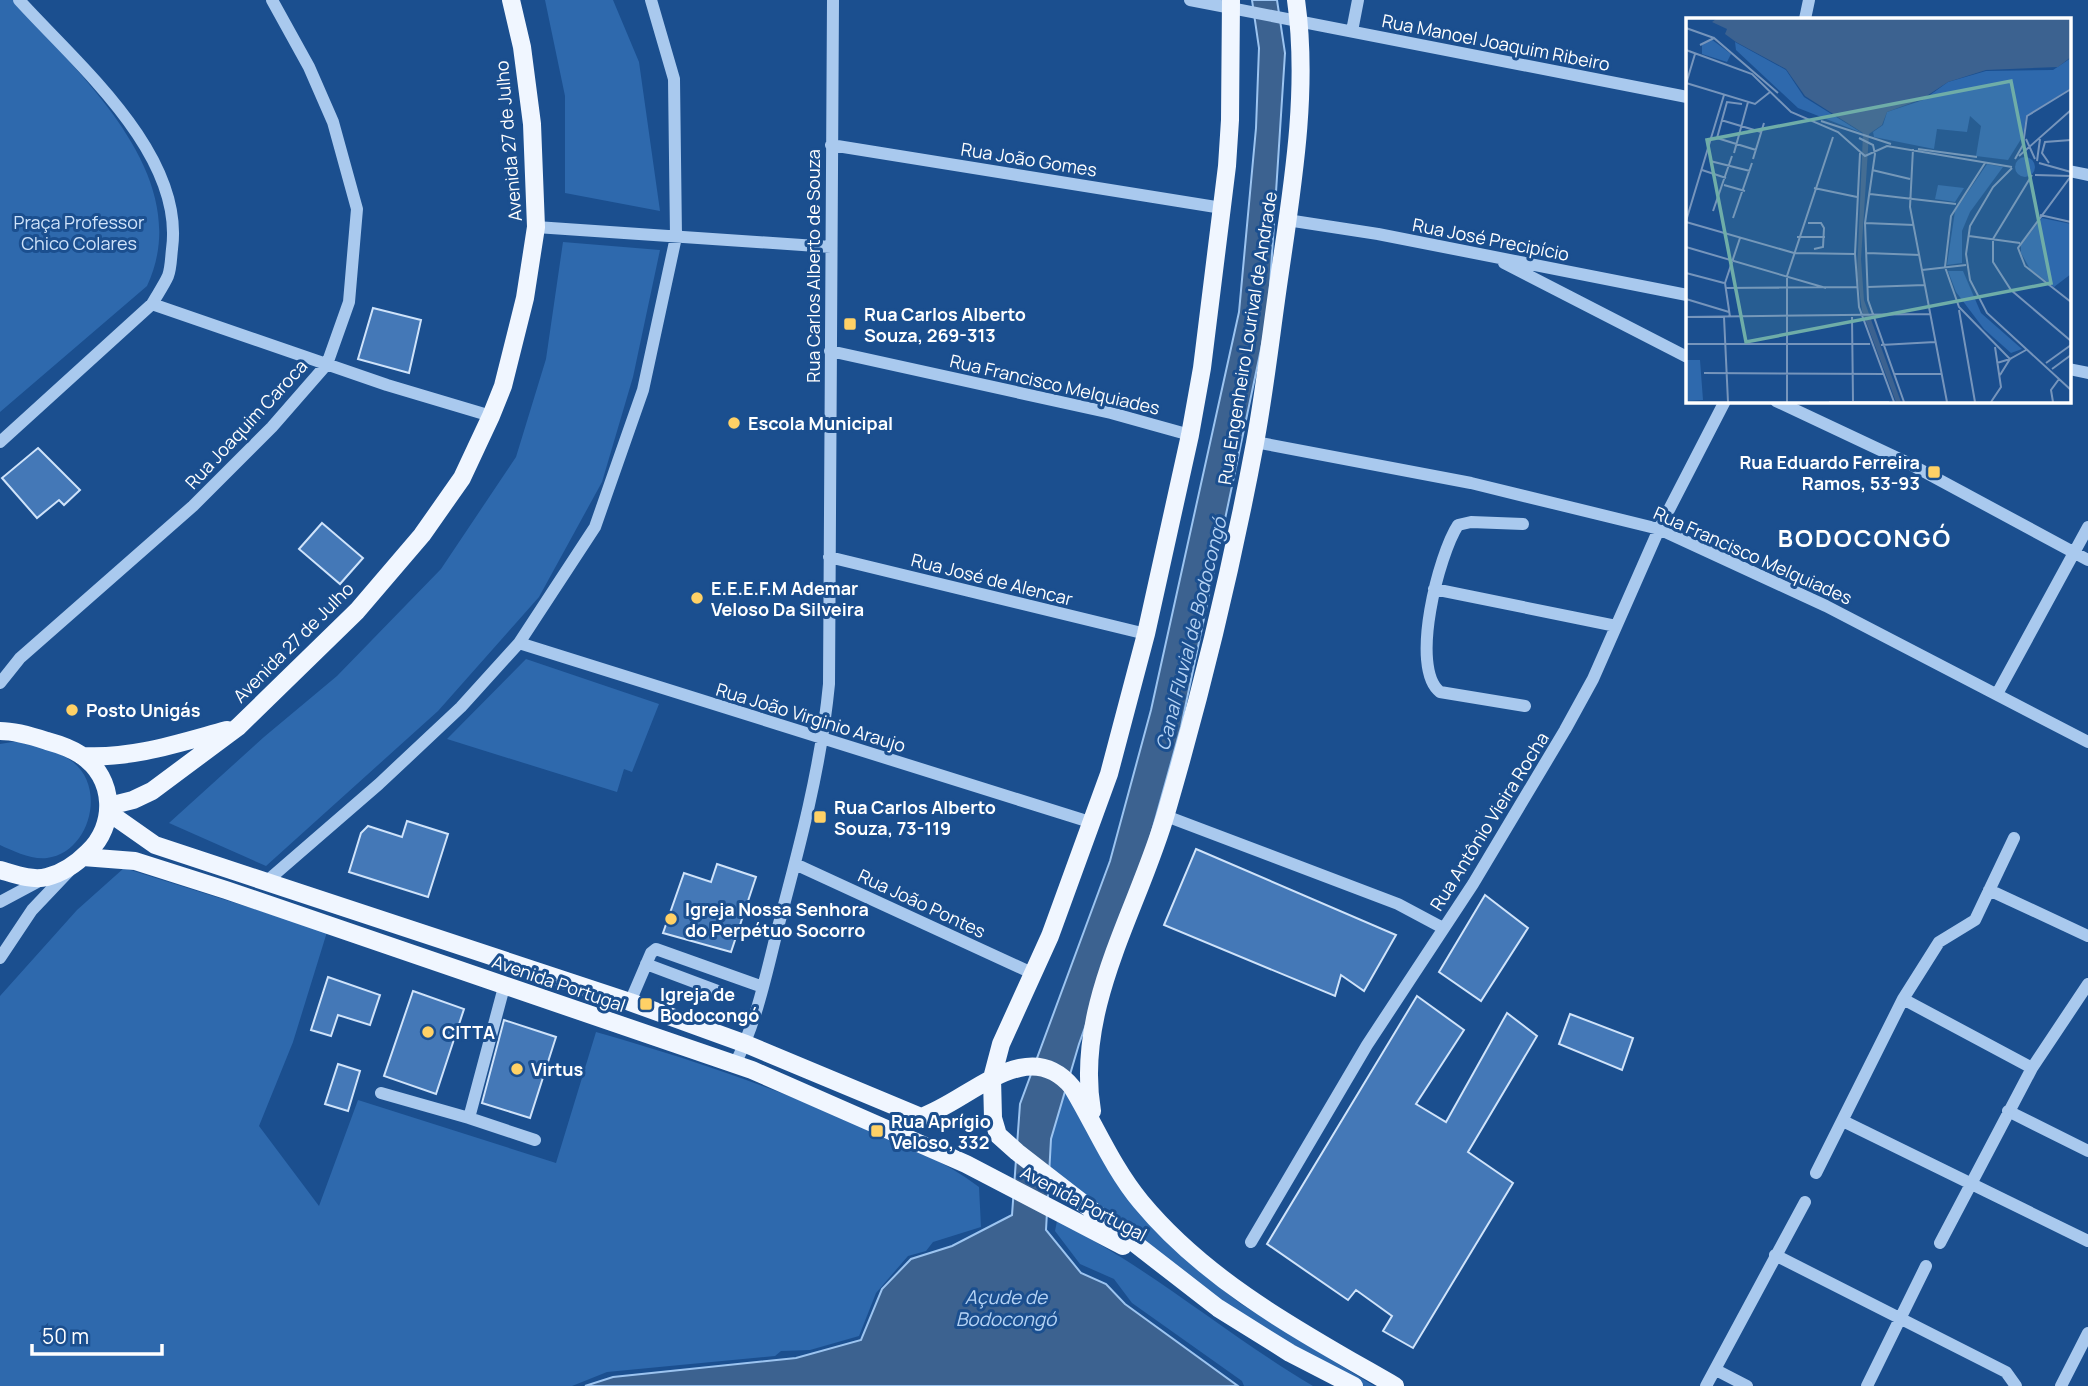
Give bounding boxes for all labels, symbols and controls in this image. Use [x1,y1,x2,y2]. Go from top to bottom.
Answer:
street label: Rua Manoel Joaquim Ribeiro [1380,8,1612,76]
inset map [1686,18,2070,402]
street label: Avenida 27 de Julho [489,60,527,222]
street label: Rua João Gomes [959,136,1099,182]
street label: Rua Carlos Alberto de Souza [801,149,825,383]
street label: Rua Engenheiro Lourival de Andrade [1212,190,1282,486]
park label: Praça Professor Chico Colares [14,210,145,255]
street label: Rua José Precipício [1411,212,1571,266]
place label: Rua Carlos Alberto Souza, 269-313 [864,302,1026,347]
marker: Rua Carlos Alberto Souza, 269-313 [842,316,858,332]
street label: Rua Francisco Melquiades [948,348,1162,420]
street label: Rua Joaquim Caroca [180,354,312,494]
place label: Escola Municipal [748,411,893,435]
marker: Escola Municipal [726,415,742,431]
place label: Rua Eduardo Ferreira Ramos, 53-93 [1739,450,1920,495]
marker: Rua Eduardo Ferreira Ramos, 53-93 [1926,464,1942,480]
street label: Rua Francisco Melquiades [1650,500,1856,610]
water label: Canal Fluvial de Bodocongó [1149,513,1233,753]
district label: BODOCONGÓ [1778,521,1952,554]
street label: Rua José de Alencar [909,547,1076,611]
place label: E.E.E.F.M Ademar Veloso Da Silveira [711,576,864,621]
street label: Avenida 27 de Julho [228,577,358,707]
marker: E.E.E.F.M Ademar Veloso Da Silveira [689,590,705,606]
street label: Rua João Virginio Araujo [713,677,909,757]
place label: Posto Unigás [86,698,201,722]
marker: Posto Unigás [64,702,80,718]
street label: Rua Antônio Vieira Rocha [1424,727,1554,915]
place label: Rua Carlos Alberto Souza, 73-119 [834,795,996,840]
marker: Rua Carlos Alberto Souza, 73-119 [812,809,828,825]
street label: Rua João Pontes [854,863,990,943]
place label: Igreja Nossa Senhora do Perpétuo Socorro [685,897,869,942]
marker: Igreja Nossa Senhora do Perpétuo Socorro [663,911,679,927]
street label: Avenida Portugal [489,949,629,1017]
place label: Igreja de Bodocongó [660,982,759,1027]
marker: Igreja de Bodocongó [638,996,654,1012]
place label: CITTA [442,1020,495,1044]
marker: CITTA [420,1024,436,1040]
place label: Virtus [531,1057,583,1081]
marker: Virtus [509,1061,525,1077]
place label: Rua Aprígio Veloso, 332 [891,1109,991,1154]
marker: Rua Aprígio Veloso, 332 [869,1123,885,1139]
street label: Avenida Portugal [1017,1160,1151,1246]
water label: Açude de Bodocongó [956,1284,1058,1332]
scale bar [32,1312,161,1356]
text: 50 m [42,1322,89,1350]

